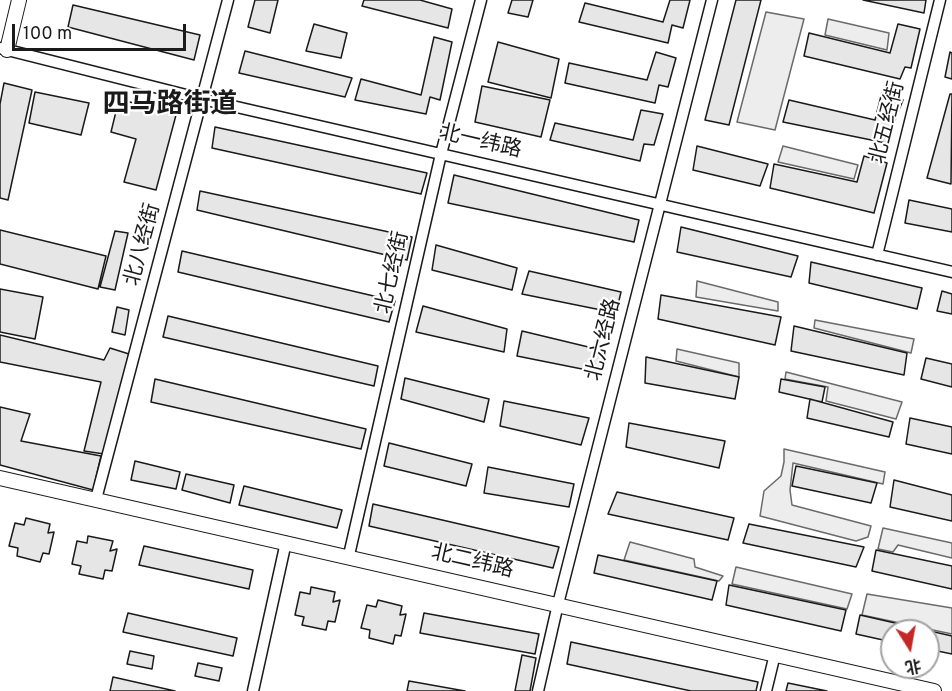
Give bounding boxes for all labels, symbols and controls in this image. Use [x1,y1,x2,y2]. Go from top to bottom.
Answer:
scale bar [15,12,189,50]
text: 100 m [23,23,72,46]
street label: 北五经街 [867,79,911,167]
district label: 四马路街道 [103,91,237,123]
street label: 北一纬路 [436,121,524,165]
street label: 北八经街 [121,201,167,289]
street label: 北七经街 [372,229,416,317]
street label: 北六经路 [583,296,627,384]
street label: 北二纬路 [428,541,516,585]
north arrow [880,619,940,679]
text: 北 [903,653,923,676]

